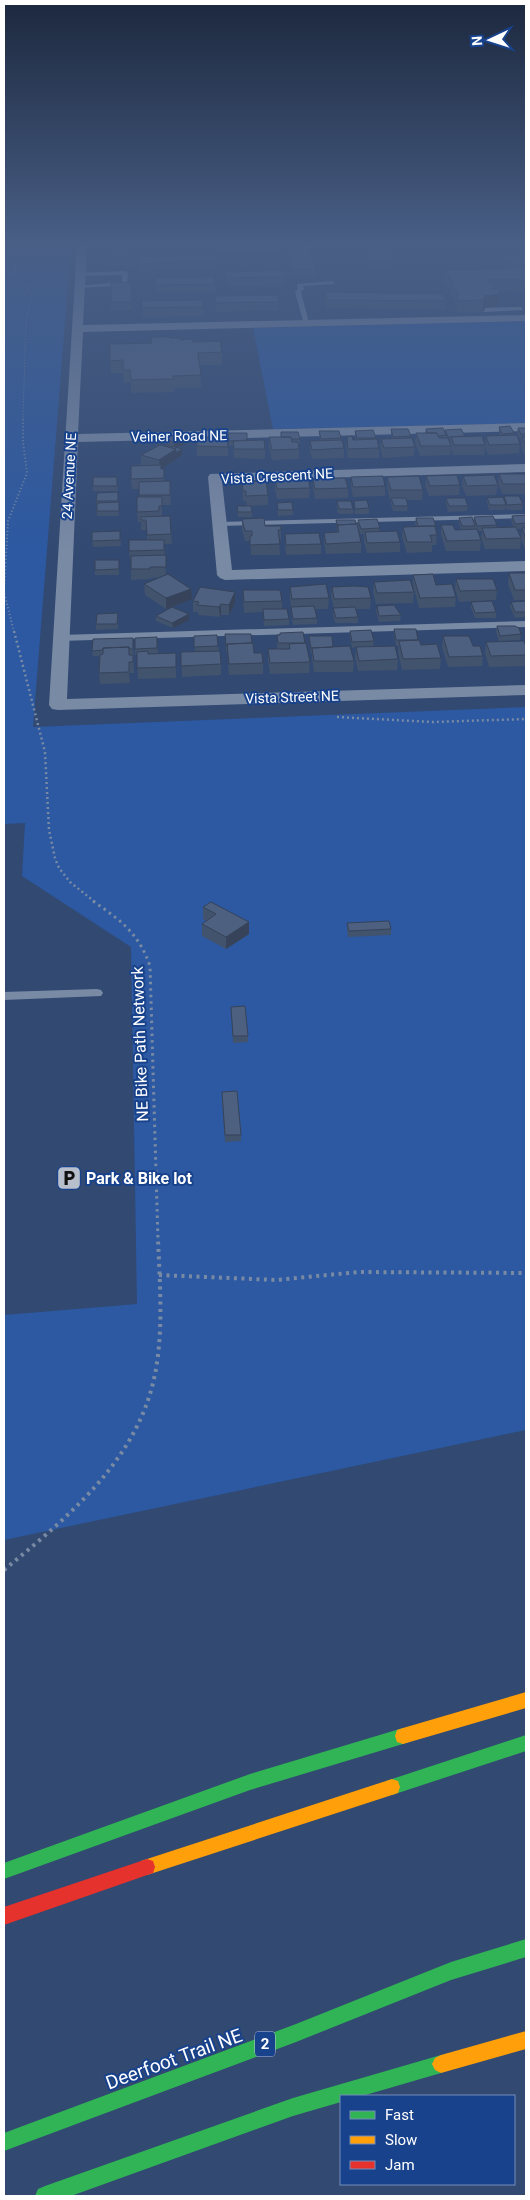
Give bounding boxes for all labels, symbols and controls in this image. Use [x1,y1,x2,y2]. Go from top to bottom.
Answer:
north arrow [465,15,515,65]
text: N [469,35,485,46]
street label: Veiner Road NE [131,427,227,445]
street label: 24 Avenue NE [59,432,79,520]
street label: Vista Crescent NE [221,465,333,487]
street label: Vista Street NE [245,687,339,707]
street label: NE Bike Path Network [128,965,152,1122]
parking icon: Park & Bike lot [56,1165,82,1191]
place label: Park & Bike lot [86,1169,192,1188]
street label: Deerfoot Trail NE [103,2024,245,2094]
road number: 2 [255,2032,275,2056]
legend [340,2095,515,2185]
text: Fast [385,2106,414,2124]
text: Slow [385,2131,417,2149]
text: Jam [385,2156,415,2174]

